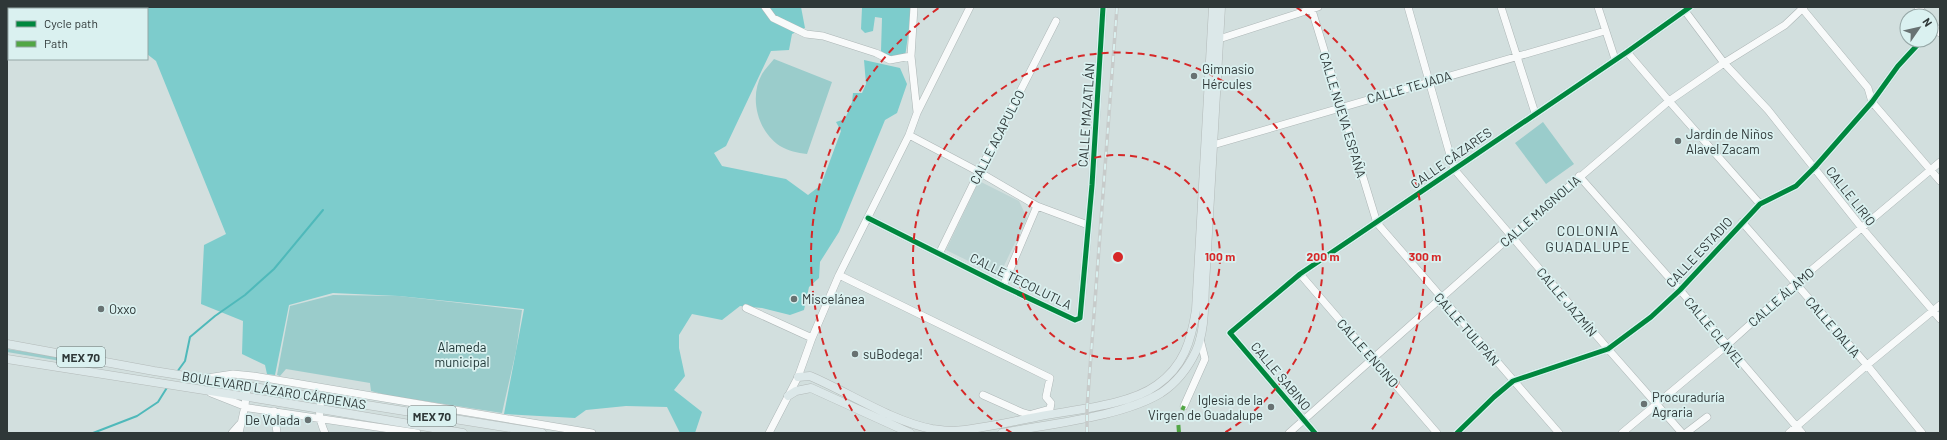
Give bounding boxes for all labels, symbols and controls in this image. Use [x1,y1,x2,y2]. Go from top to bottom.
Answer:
legend [8,8,148,60]
north arrow [1899,8,1939,48]
text: N [1920,15,1935,29]
text: Cycle path [44,16,98,30]
text: Path [44,36,68,50]
street label: CALLE NUEVA ESPAÑA [1316,50,1370,180]
place label: Gimnasio Hércules [1202,61,1254,92]
street label: CALLE MAZATLÁN [1074,62,1098,168]
street label: CALLE TEJADA [1365,67,1453,107]
marker: Gimnasio Hércules [1189,71,1199,81]
street label: CALLE ACAPULCO [966,87,1028,187]
street label: CALLE CÁZARES [1407,124,1495,192]
place label: Jardín de Niños Alavel Zacam [1686,126,1773,157]
marker: Jardín de Niños Alavel Zacam [1673,136,1683,146]
street label: CALLE LIRIO [1823,163,1879,229]
street label: CALLE MAGNOLIA [1496,172,1584,250]
street label: CALLE ESTADIO [1662,214,1736,290]
district label: COLONIA GUADALUPE [1545,222,1631,255]
street label: CALLE TECOLUTLA [967,249,1075,313]
text: 100 m [1205,249,1235,263]
text: 200 m [1307,249,1339,263]
text: 300 m [1409,249,1441,263]
centre of rings [1111,250,1125,264]
street label: CALLE JAZMÍN [1534,264,1600,340]
street label: CALLE ÁLAMO [1745,264,1817,330]
street label: CALLE TULIPÁN [1431,289,1503,369]
place label: Miscelánea [802,291,865,307]
street label: CALLE DALIA [1802,293,1864,361]
marker: Miscelánea [789,294,799,304]
street label: CALLE CLAVEL [1681,294,1749,370]
place label: Oxxo [109,301,136,317]
marker: Oxxo [96,304,106,314]
street label: CALLE ENCINO [1334,315,1402,391]
street label: CALLE SABINO [1248,338,1314,414]
park label: Alameda municipal [435,339,489,370]
place label: suBodega! [863,346,923,362]
road number: MEX 70 [57,347,105,367]
marker: suBodega! [850,349,860,359]
street label: BOULEVARD LÁZARO CÁRDENAS [181,368,367,412]
place label: Procuraduría Agraria [1652,389,1725,420]
place label: Iglesia de la Virgen de Guadalupe [1148,392,1263,423]
marker: Procuraduría Agraria [1639,399,1649,409]
marker: Iglesia de la Virgen de Guadalupe [1266,402,1276,412]
road number: MEX 70 [408,406,456,426]
place label: De Volada [245,412,300,428]
marker: De Volada [303,415,313,425]

